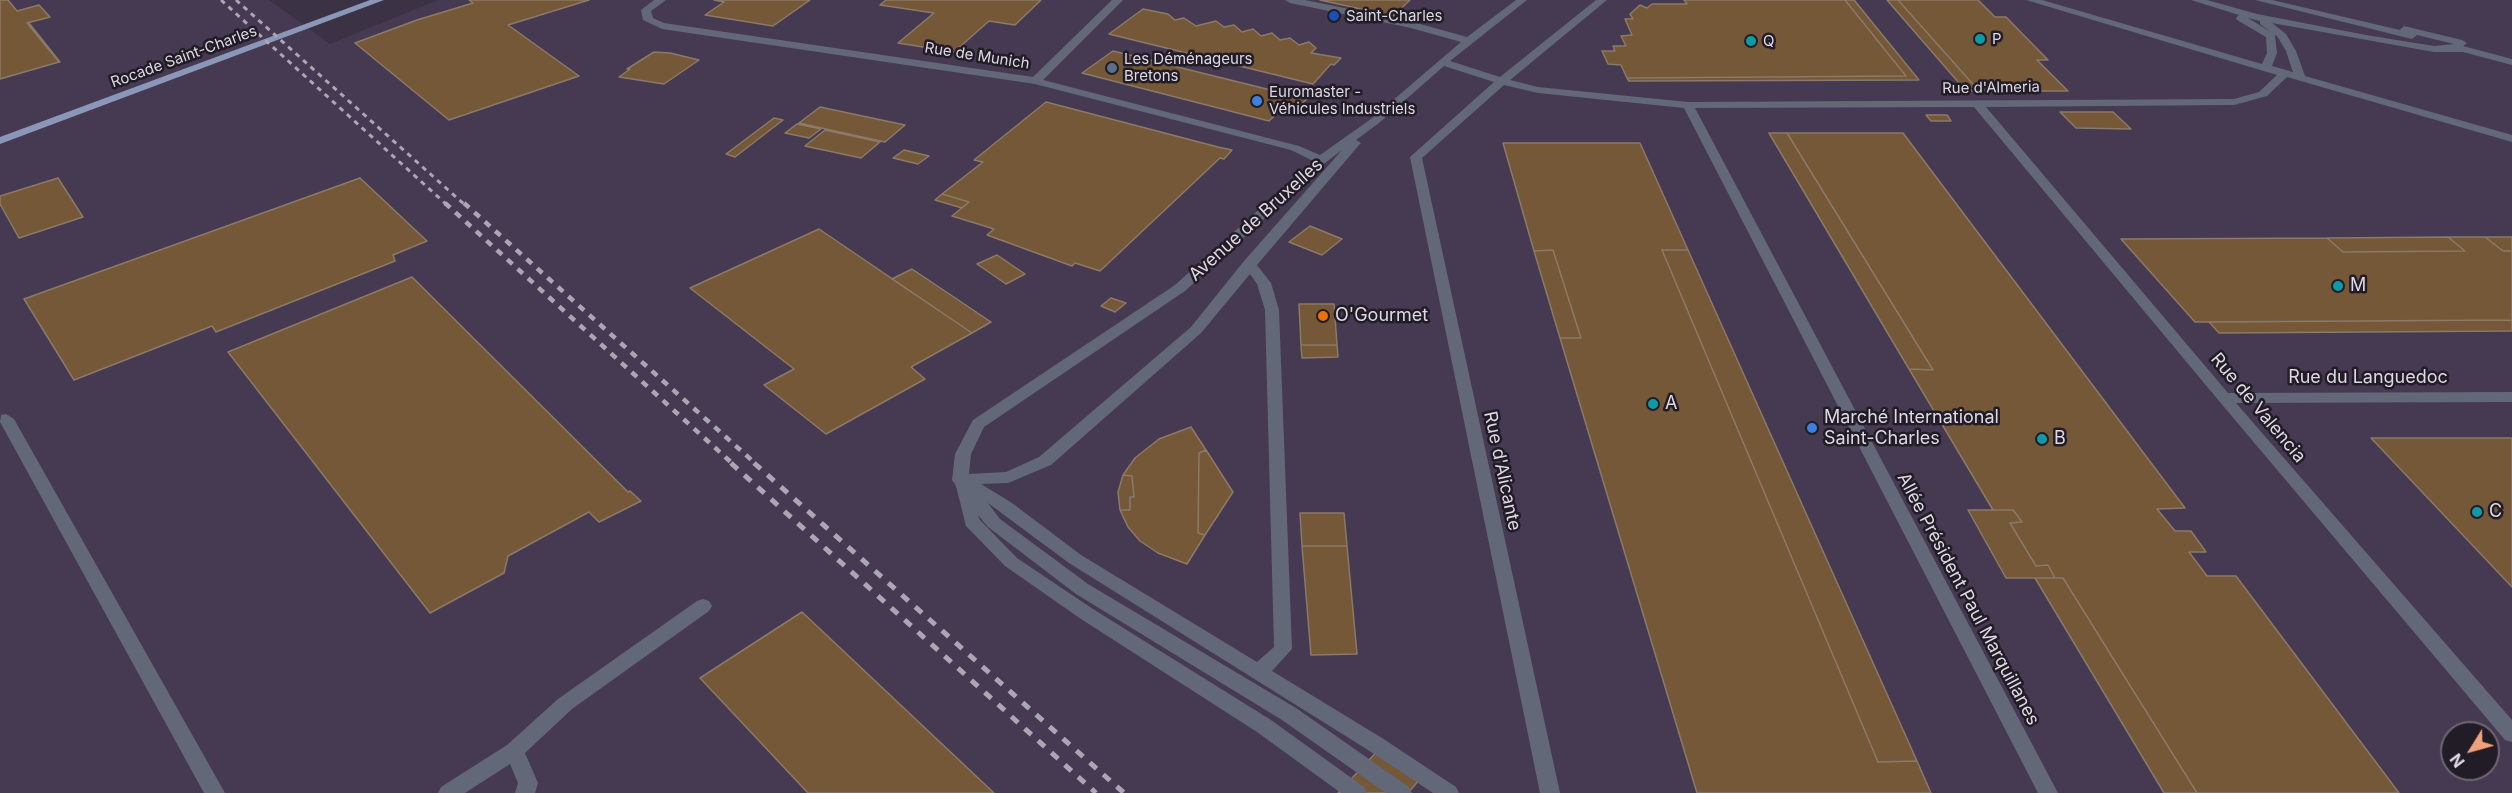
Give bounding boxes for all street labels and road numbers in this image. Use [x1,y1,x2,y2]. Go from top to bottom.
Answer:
street label: Rocade Saint-Charles [108,22,260,92]
street label: Rue de Munich [923,39,1031,73]
street label: Rue d'Almeria [1942,78,2040,98]
street label: Avenue de Bruxelles [1185,154,1327,286]
street label: Rue de Valencia [2206,349,2310,467]
street label: Rue du Languedoc [2288,367,2448,389]
street label: Rue d'Alicante [1479,409,1525,533]
street label: Allée Président Paul Marquillanes [1892,469,2044,729]

